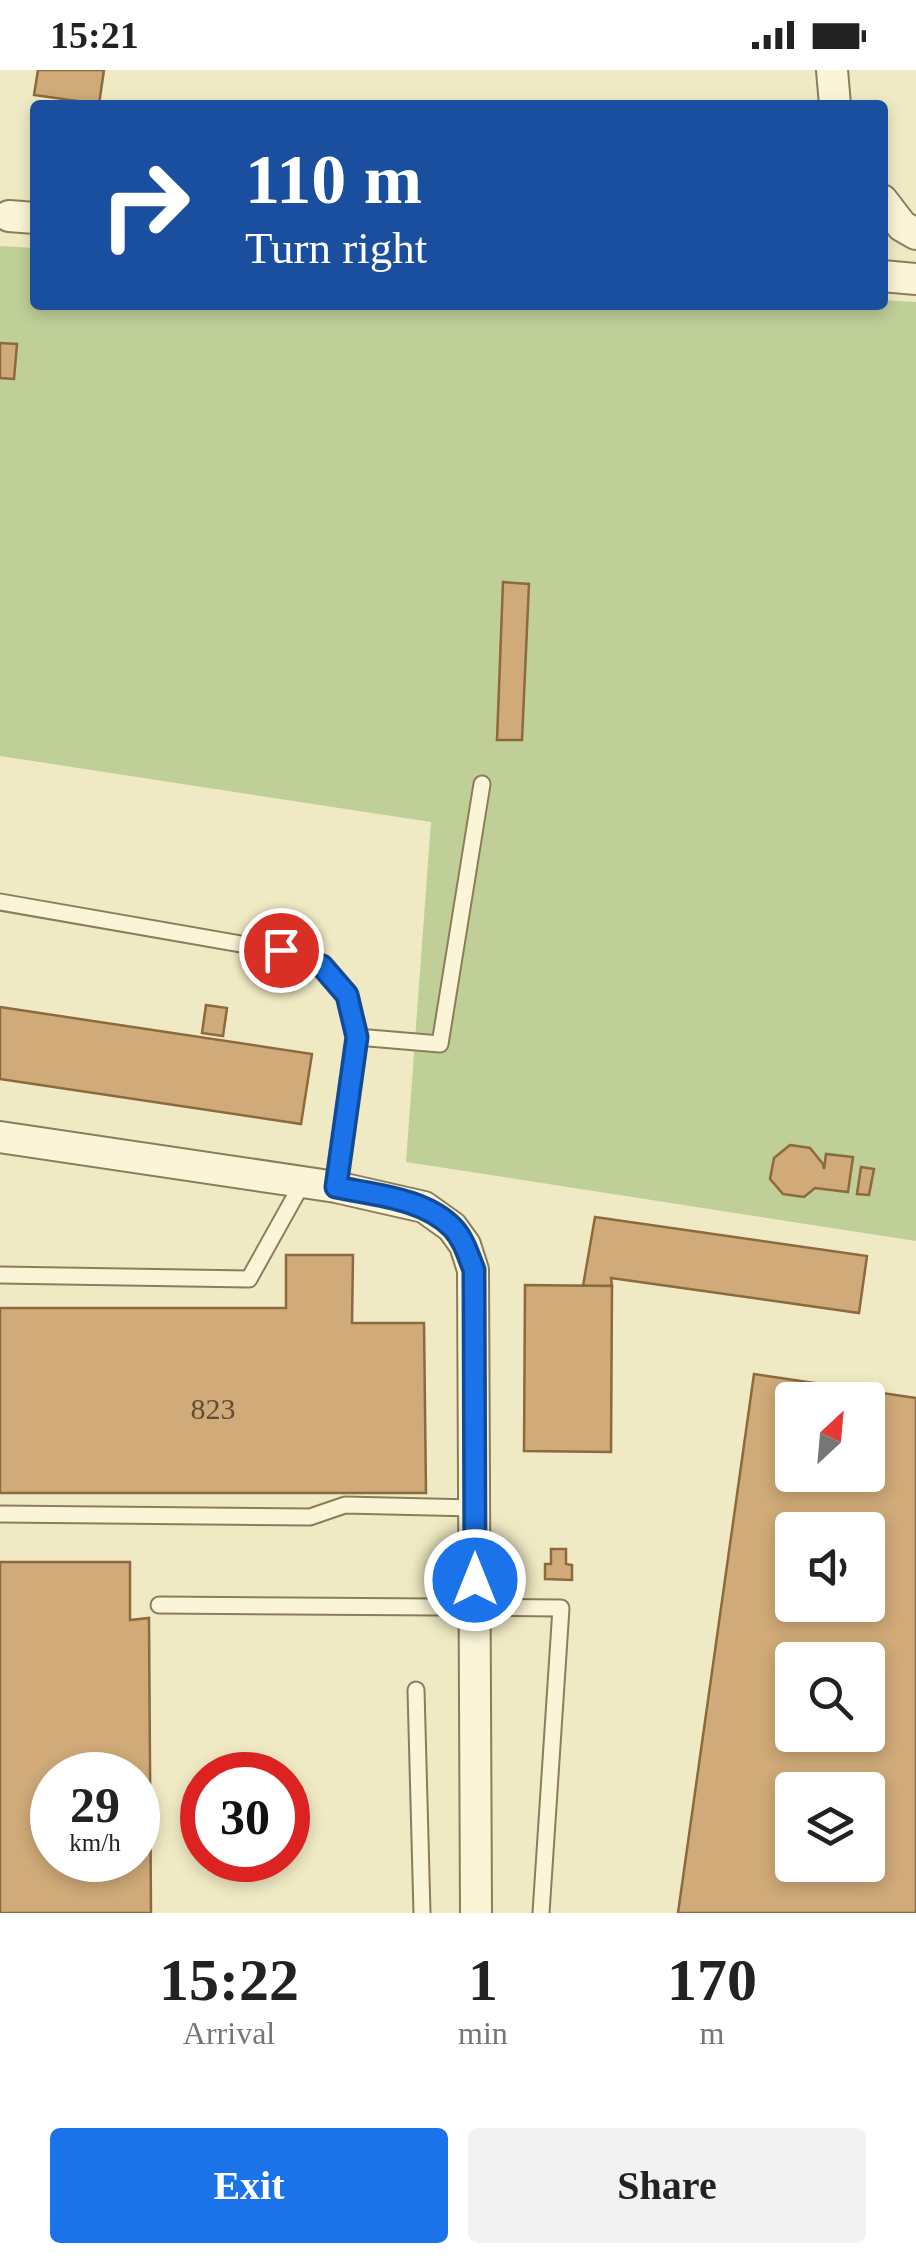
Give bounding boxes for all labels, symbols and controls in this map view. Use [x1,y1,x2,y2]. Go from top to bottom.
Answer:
text: 15:21 [50,14,139,56]
icon: right [80,140,210,270]
text: 110 m [245,141,422,218]
text: Turn right [245,223,427,273]
pin [239,908,324,993]
icon: arrive [254,923,309,978]
north arrow [775,1382,885,1492]
map controls [775,1382,885,1882]
house number: 823 [191,1392,236,1425]
button: sound [775,1512,885,1622]
position arrow [423,1528,527,1632]
button: search [775,1642,885,1752]
speed limit sign: 30 [180,1752,310,1882]
button: layers [775,1772,885,1882]
text: 29 [70,1777,120,1833]
text: km/h [69,1829,121,1856]
text: 15:22 [159,1947,299,2013]
text: 1 [468,1947,498,2013]
text: 170 [667,1947,757,2013]
text: Arrival [183,2015,275,2051]
text: min [458,2015,508,2051]
text: m [699,2015,724,2051]
button: Exit [50,2128,448,2243]
button: Share [468,2128,866,2243]

